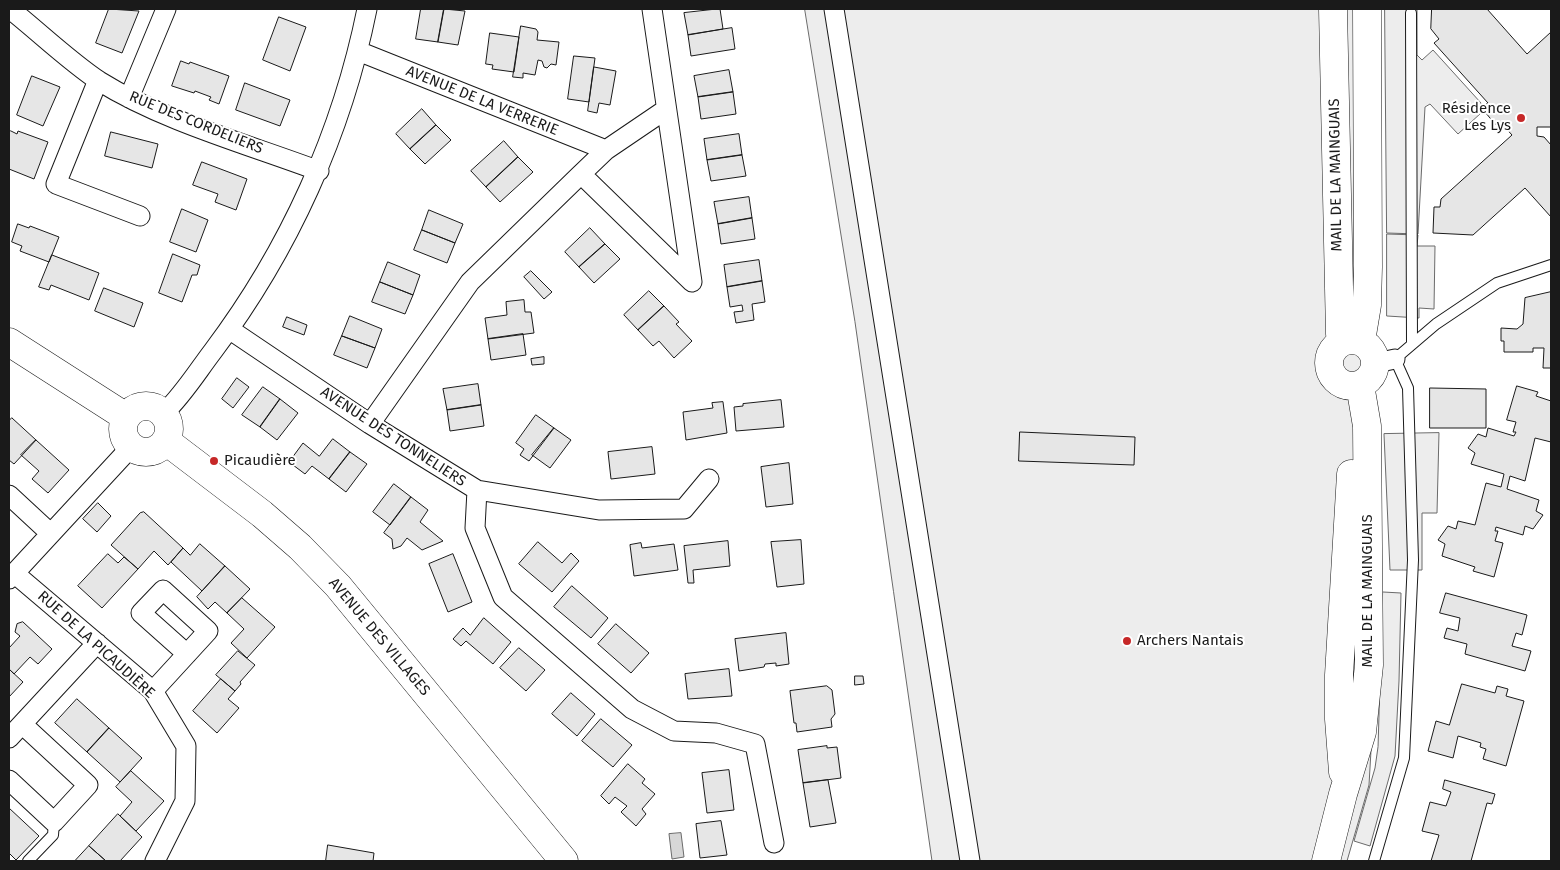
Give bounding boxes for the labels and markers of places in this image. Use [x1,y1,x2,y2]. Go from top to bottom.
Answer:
place label: Résidence Les Lys [1442,100,1511,135]
marker: Résidence Les Lys [1515,112,1527,124]
place label: Picaudière [224,452,296,470]
marker: Picaudière [208,455,220,467]
place label: Archers Nantais [1137,632,1244,650]
marker: Archers Nantais [1121,635,1133,647]

